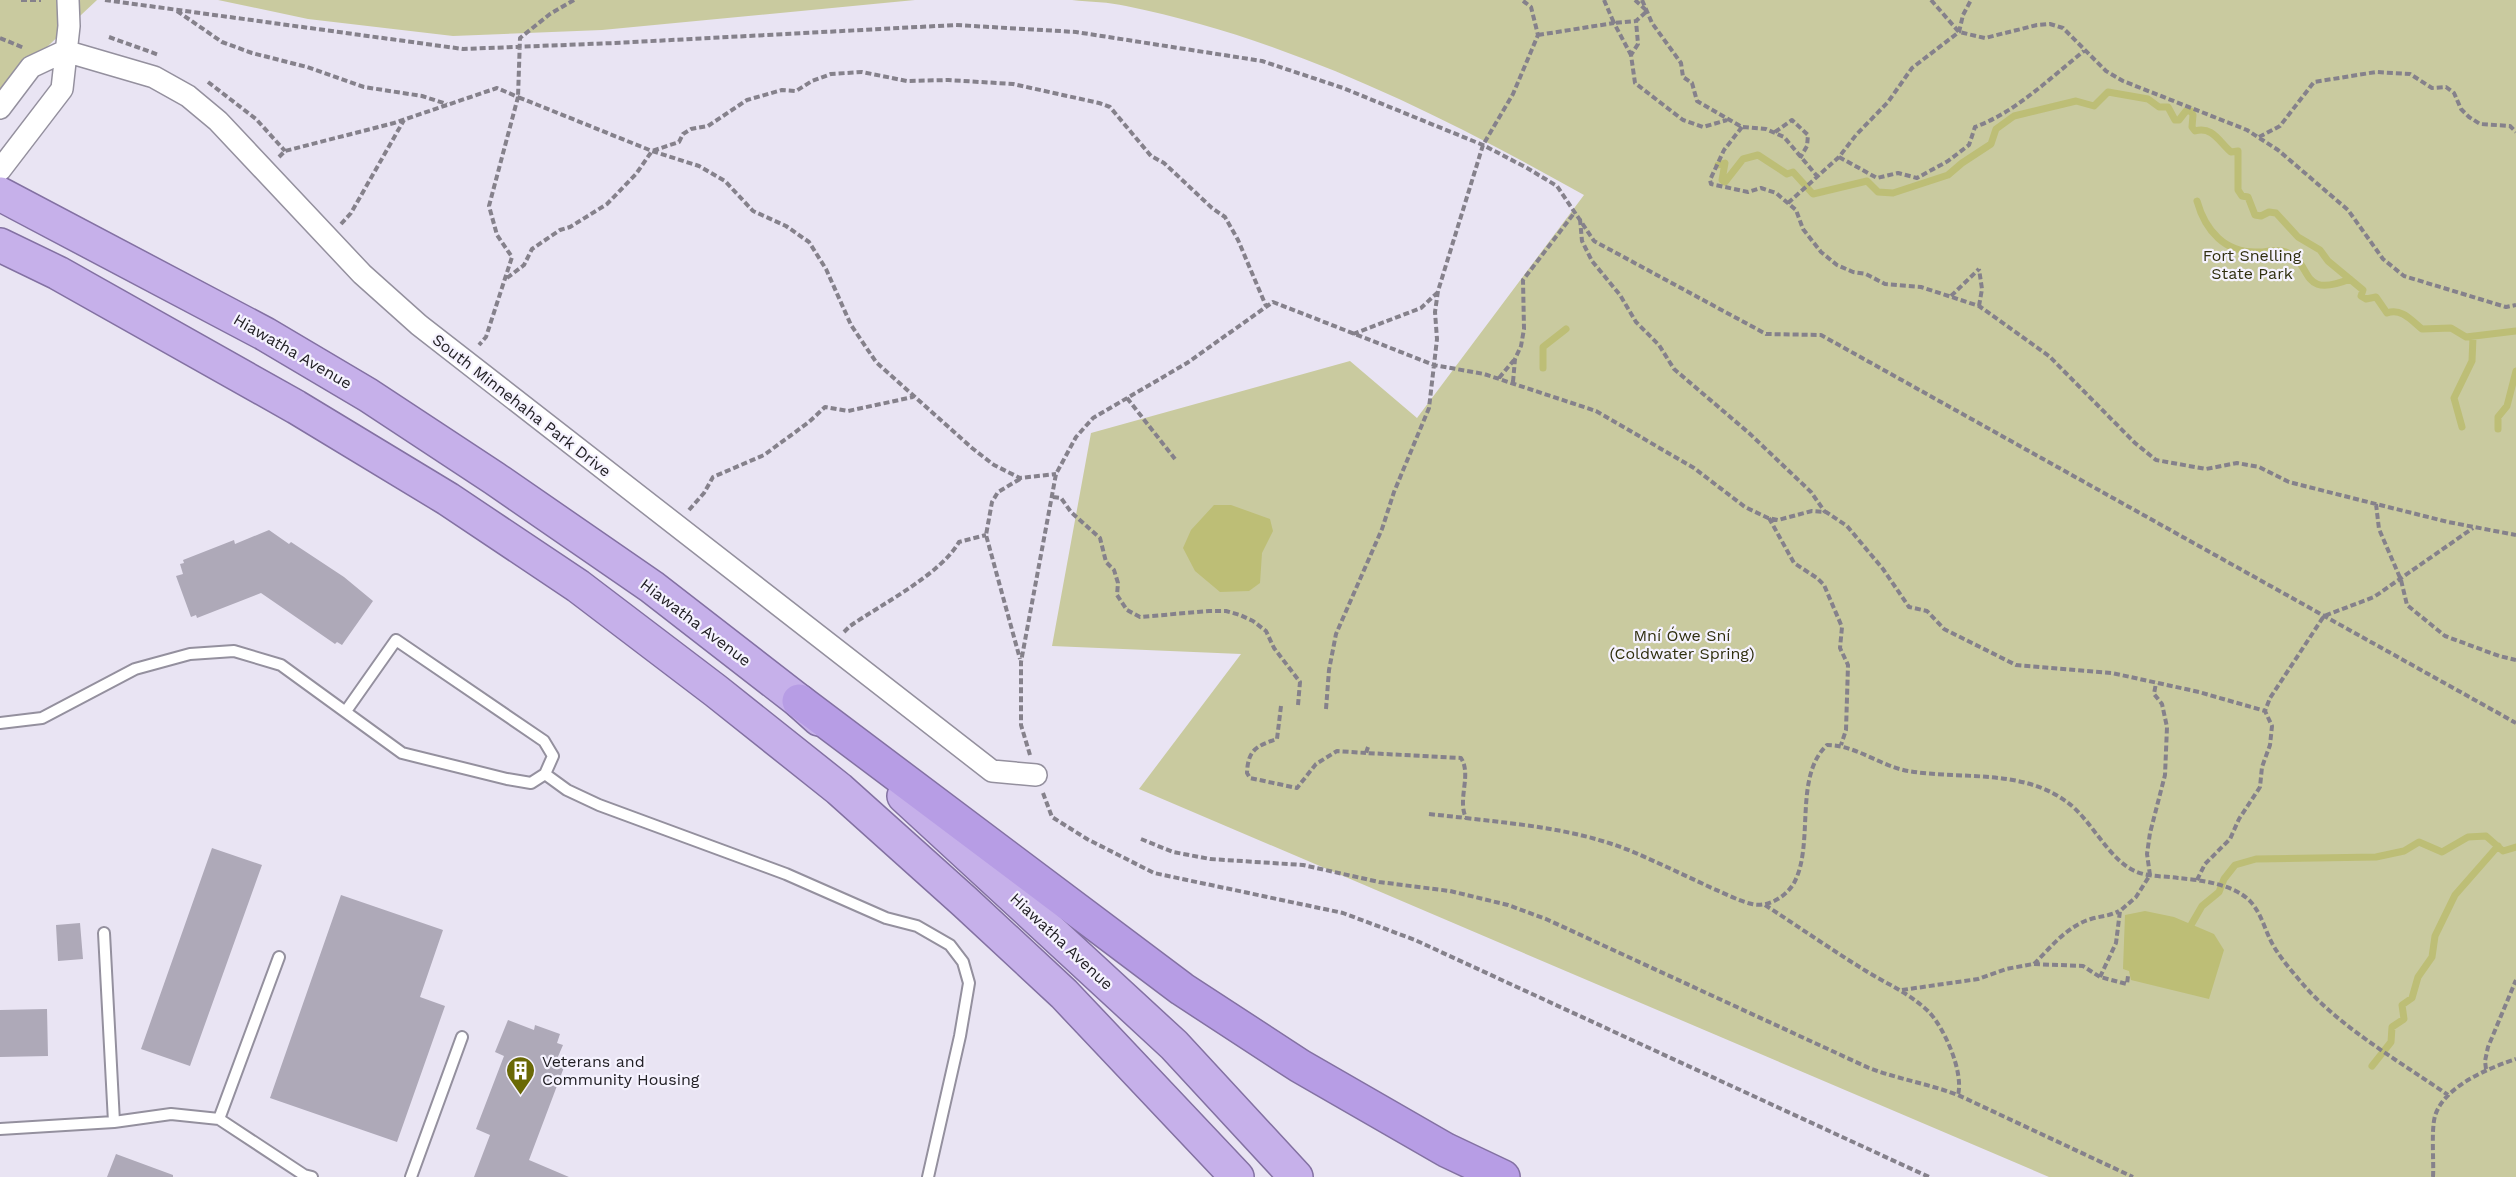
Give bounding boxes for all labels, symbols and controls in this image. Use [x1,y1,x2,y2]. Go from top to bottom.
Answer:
park label: Fort Snelling State Park [2203,246,2302,283]
street label: Hiawatha Avenue [230,310,355,393]
street label: South Minnehaha Park Drive [429,330,615,481]
street label: Hiawatha Avenue [637,575,755,670]
park label: Mní Ówe Sní (Coldwater Spring) [1610,626,1754,663]
street label: Hiawatha Avenue [1006,889,1117,994]
place label: Veterans and Community Housing [542,1052,700,1089]
building icon: Veterans and Community Housing [505,1054,537,1096]

